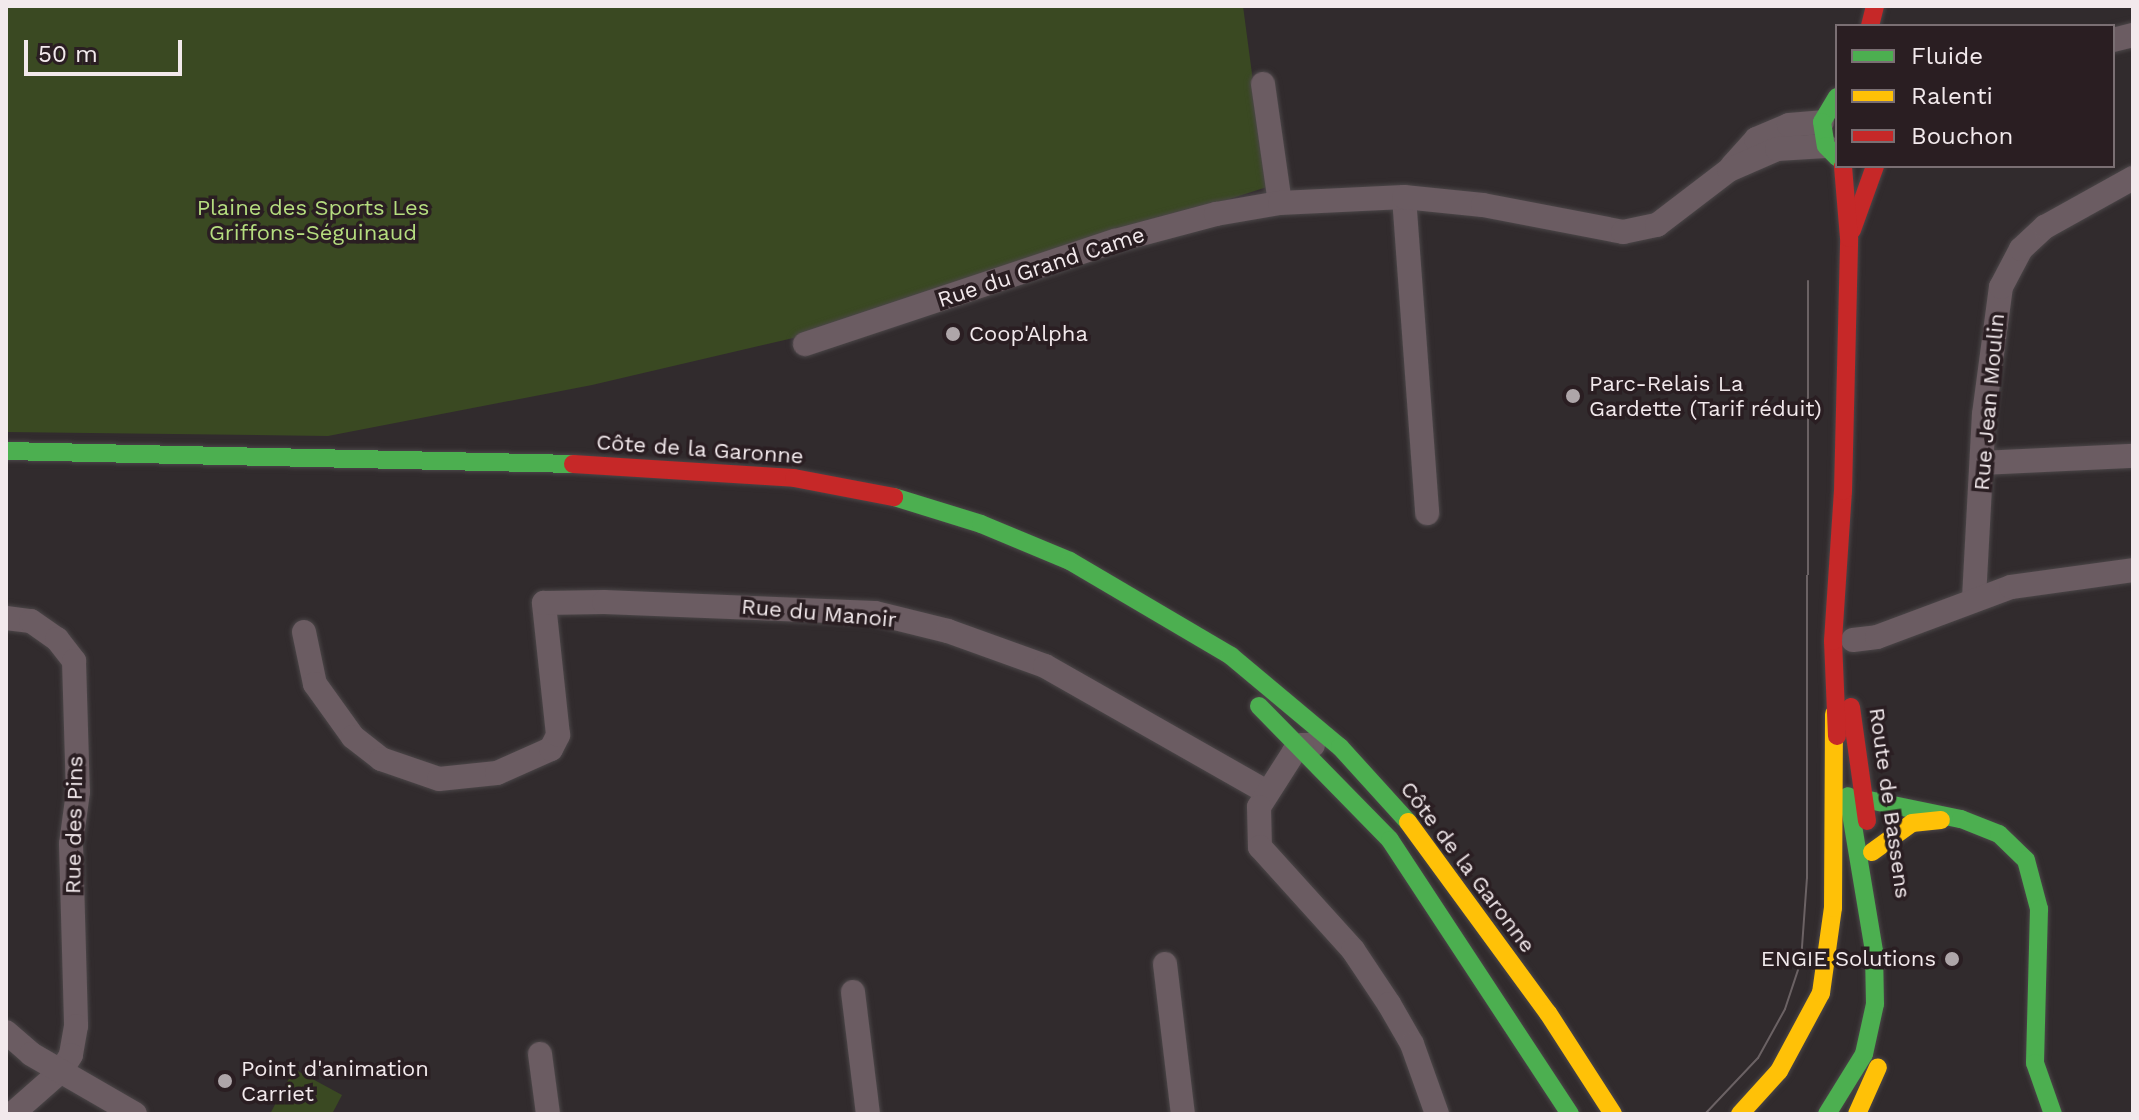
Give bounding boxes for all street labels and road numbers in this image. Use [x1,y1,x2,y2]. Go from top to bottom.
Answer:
street label: Rue du Grand Came [934,221,1148,313]
street label: Rue Jean Moulin [1968,312,2010,492]
street label: Côte de la Garonne [595,429,805,469]
street label: Rue du Manoir [740,593,898,633]
street label: Route de Bassens [1864,706,1916,900]
street label: Rue des Pins [60,756,88,894]
street label: Côte de la Garonne [1395,776,1541,958]

